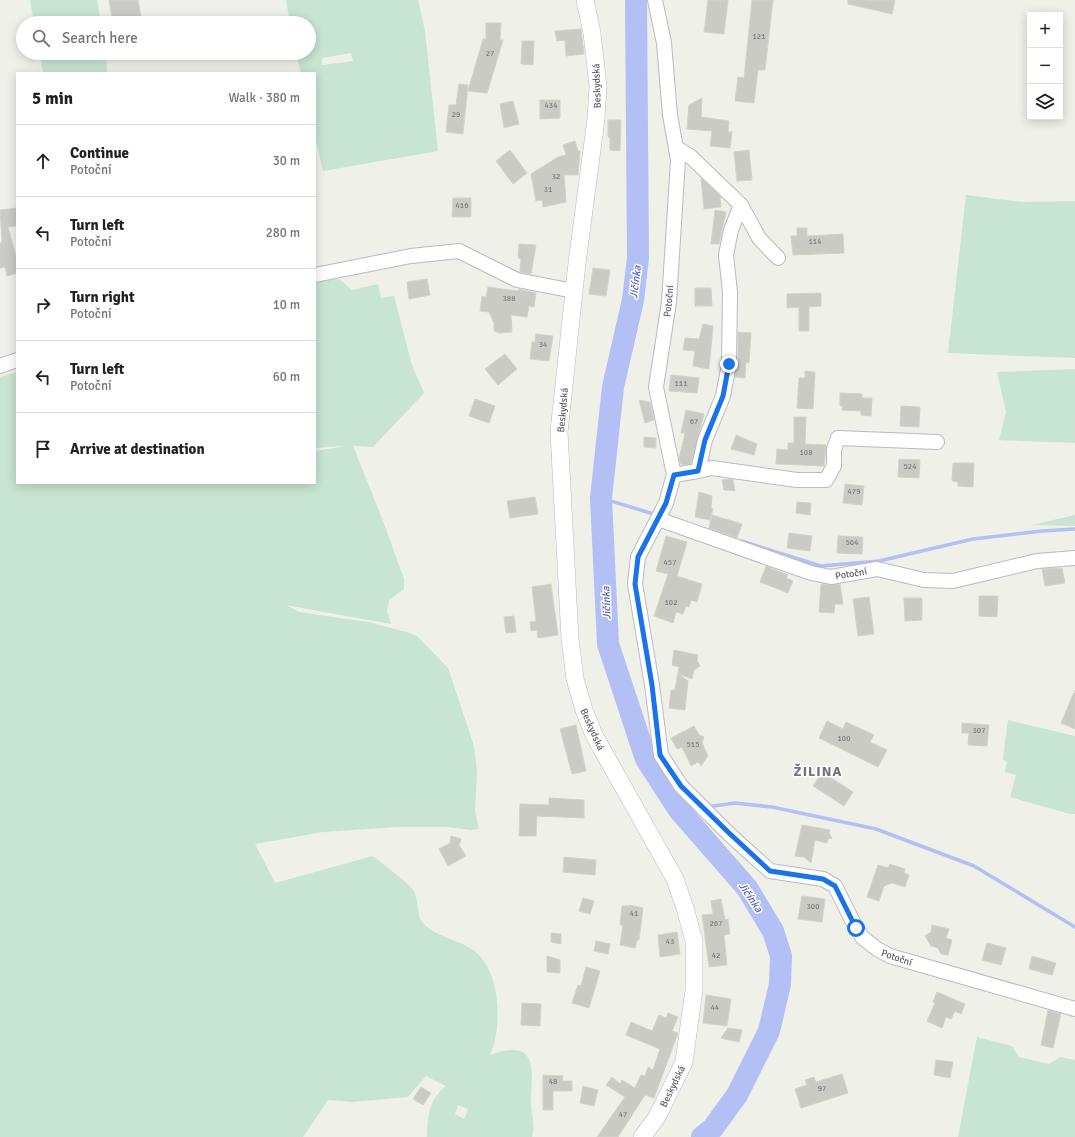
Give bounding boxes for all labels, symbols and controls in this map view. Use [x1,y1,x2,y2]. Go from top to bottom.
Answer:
map controls [1027,12,1063,120]
button: + [1027,12,1063,48]
search box [16,16,316,60]
icon: search [30,27,52,49]
text: Search here [62,29,138,47]
house number: 121 [753,31,765,41]
house number: 27 [486,48,494,58]
button: − [1027,48,1063,84]
street label: Beskydská [590,63,604,109]
button: layers [1027,84,1063,120]
text: 5 min [32,88,73,109]
text: Walk · 380 m [229,90,300,106]
house number: 434 [545,100,558,110]
house number: 29 [452,109,460,119]
text: Continue [70,144,129,162]
icon: ahead [32,150,54,172]
text: 30 m [273,153,300,169]
text: Potoční [70,162,112,178]
house number: 32 [552,171,560,181]
house number: 31 [544,184,552,194]
house number: 416 [456,200,468,210]
text: Turn left [70,216,124,234]
icon: left [32,222,54,244]
text: 280 m [266,225,300,241]
text: Potoční [70,234,112,250]
house number: 114 [809,236,822,246]
water label: Jičínka [627,264,644,299]
street label: Potoční [661,284,677,318]
text: Turn right [70,288,135,306]
house number: 388 [503,293,515,303]
icon: right [32,294,54,316]
text: 10 m [273,297,300,313]
text: Potoční [70,306,112,322]
house number: 34 [539,339,548,349]
route end [720,355,738,373]
text: Turn left [70,360,124,378]
icon: left [32,366,54,388]
text: 60 m [273,369,300,385]
text: Potoční [70,378,112,394]
house number: 111 [675,378,687,388]
street label: Beskydská [555,387,571,433]
house number: 67 [690,416,698,426]
icon: arrive [32,438,54,460]
text: Arrive at destination [70,440,205,458]
house number: 108 [800,447,812,457]
house number: 524 [904,461,917,471]
house number: 479 [848,486,860,496]
house number: 504 [846,537,859,547]
house number: 457 [664,557,676,567]
street label: Potoční [834,566,868,582]
water label: Jičínka [599,586,614,620]
house number: 102 [665,597,677,607]
street label: Beskydská [577,706,607,752]
house number: 307 [973,725,985,735]
house number: 100 [838,733,850,743]
house number: 515 [687,739,699,749]
district label: ŽILINA [794,763,842,780]
water label: Jičínka [736,880,766,915]
house number: 300 [807,901,819,911]
house number: 41 [630,908,638,918]
house number: 267 [710,918,722,928]
route start [847,919,865,937]
house number: 43 [666,936,674,946]
street label: Potoční [880,947,914,969]
house number: 42 [712,950,720,960]
house number: 44 [711,1002,720,1012]
street label: Beskydská [658,1064,688,1109]
house number: 48 [549,1076,557,1086]
house number: 97 [818,1083,826,1093]
house number: 47 [619,1109,627,1119]

